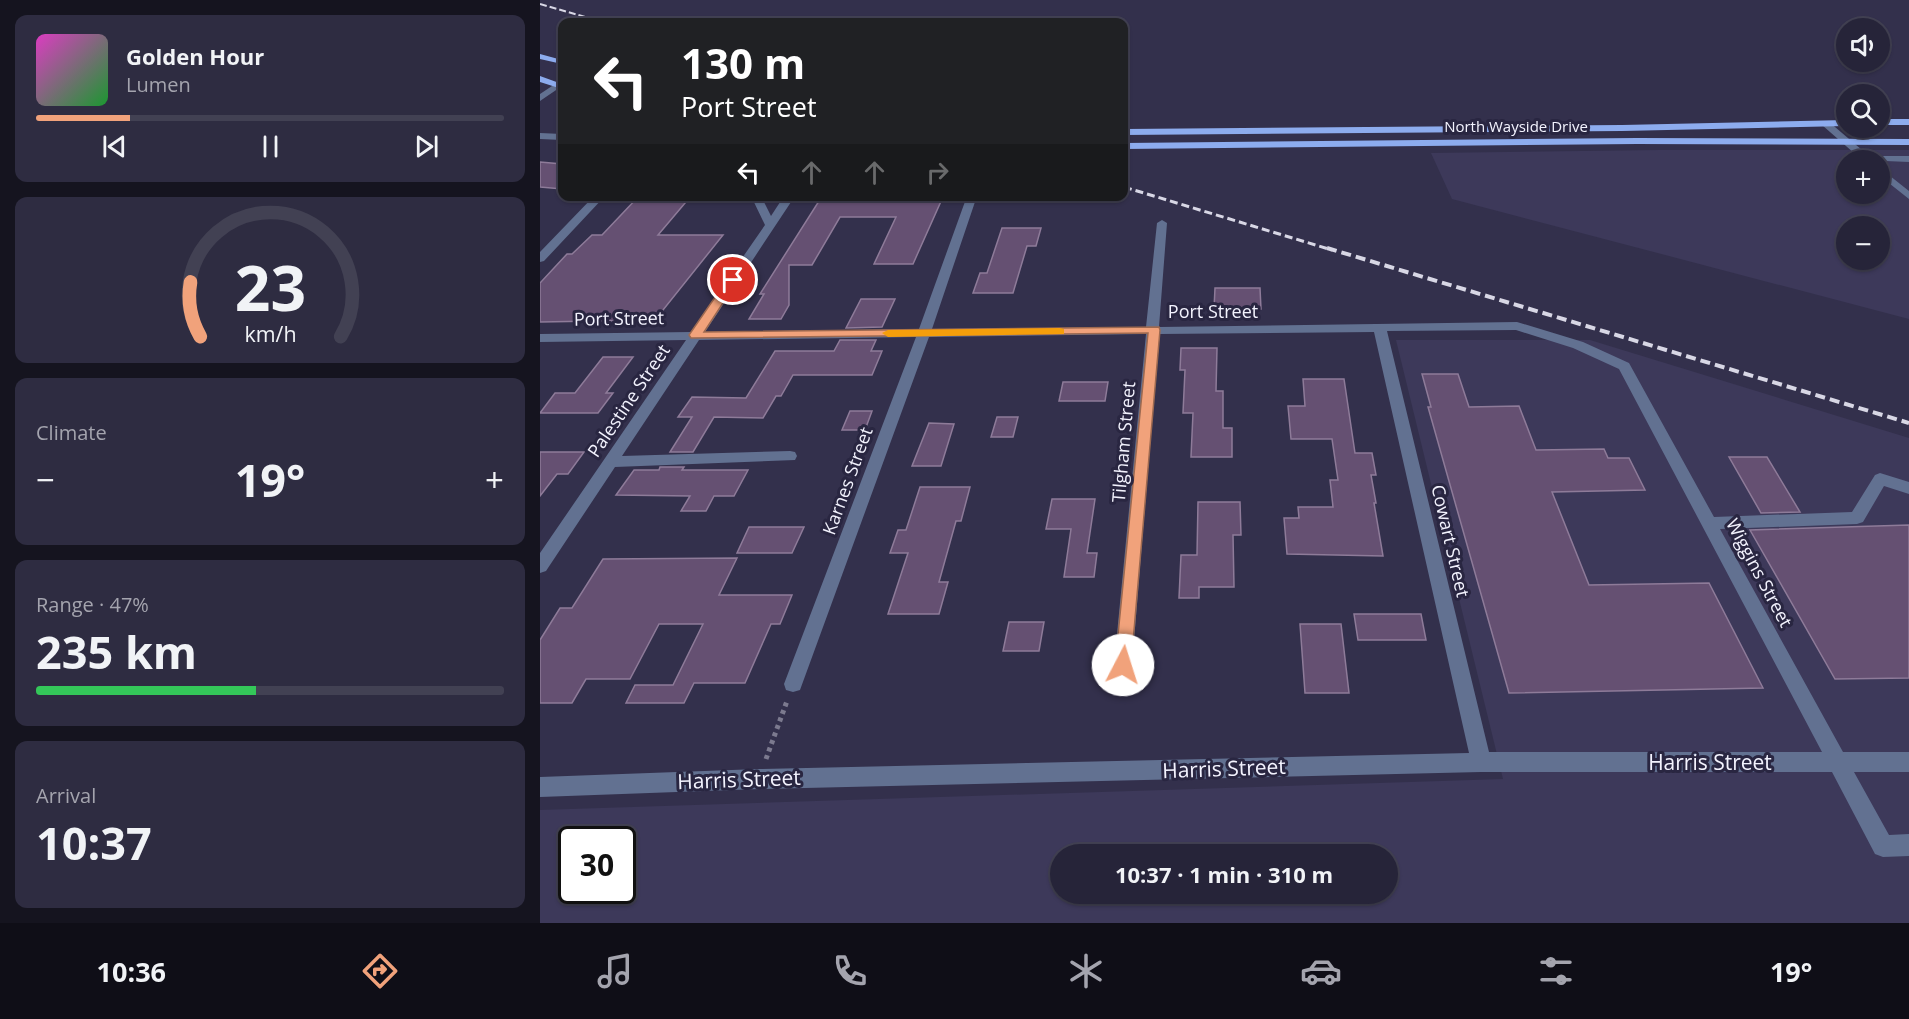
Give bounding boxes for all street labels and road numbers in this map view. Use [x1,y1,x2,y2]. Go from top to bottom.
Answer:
street label: North Wayside Drive [1444,116,1588,136]
street label: Port Street [1168,299,1258,323]
street label: Port Street [574,305,664,331]
street label: Palestine Street [582,339,675,462]
street label: Tilgham Street [1106,380,1140,503]
street label: Karnes Street [816,423,878,538]
street label: Cowart Street [1426,482,1476,599]
street label: Wiggins Street [1721,514,1799,631]
street label: Harris Street [1648,748,1772,776]
street label: Harris Street [1162,752,1286,784]
street label: Harris Street [677,763,801,795]

